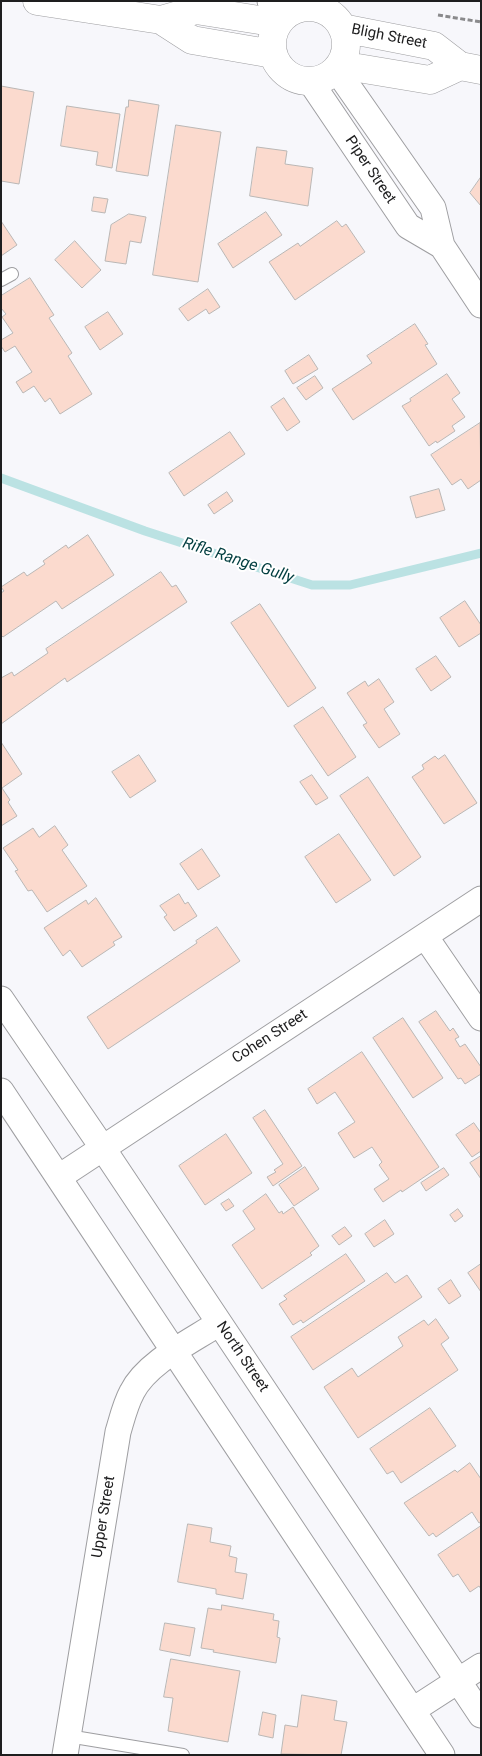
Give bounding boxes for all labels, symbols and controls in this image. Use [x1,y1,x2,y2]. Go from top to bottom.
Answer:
street label: Bligh Street [350,21,428,53]
street label: Piper Street [341,133,399,207]
water label: Rifle Range Gully [180,534,296,588]
street label: Cohen Street [229,1006,311,1068]
street label: North Street [212,1318,272,1396]
street label: Upper Street [89,1475,119,1559]

